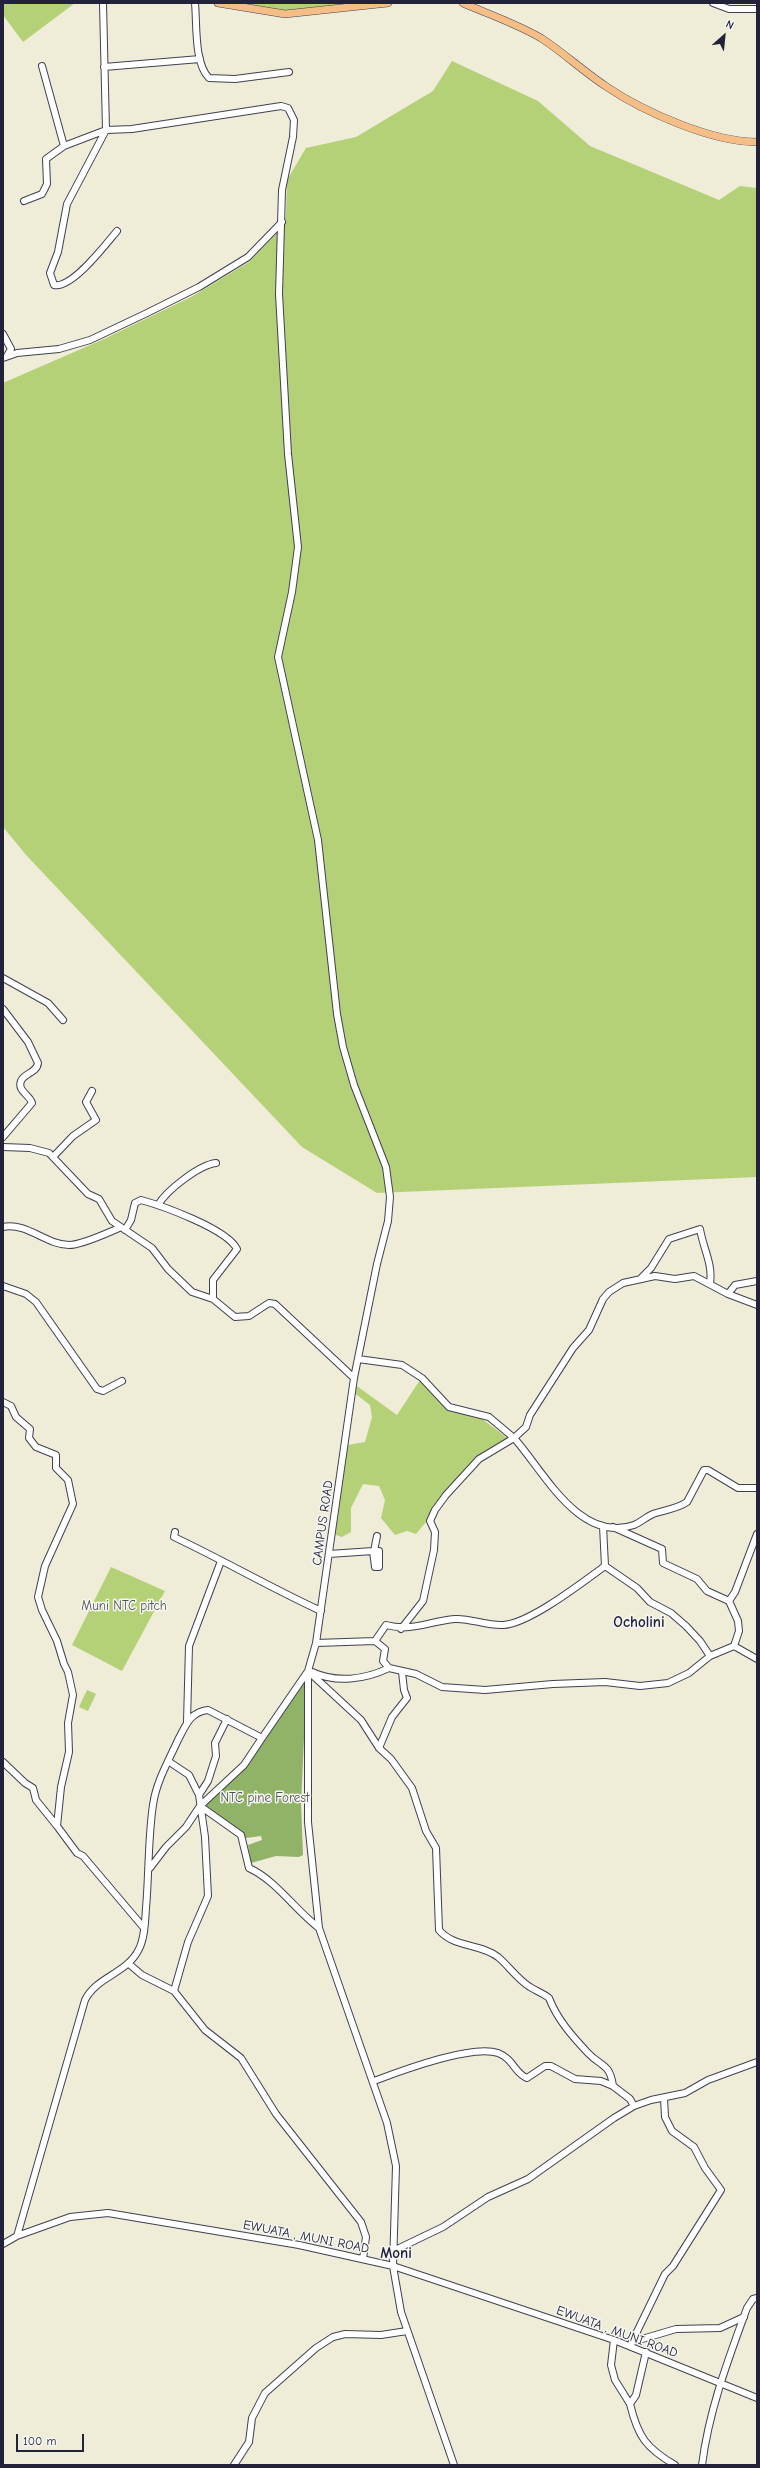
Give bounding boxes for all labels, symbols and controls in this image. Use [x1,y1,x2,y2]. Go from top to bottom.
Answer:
north arrow [704,16,744,56]
text: N [724,17,736,32]
street label: CAMPUS ROAD [309,1479,337,1567]
park label: Muni NTC pitch [81,1598,167,1614]
district label: Ocholini [613,1614,665,1632]
park label: NTC pine Forest [220,1790,310,1806]
street label: EWUATA , MUNI ROAD [242,2217,370,2257]
district label: Moni [380,2245,412,2263]
street label: EWUATA , MUNI ROAD [554,2303,680,2361]
scale bar [18,2426,86,2452]
text: 100 m [23,2434,56,2448]

